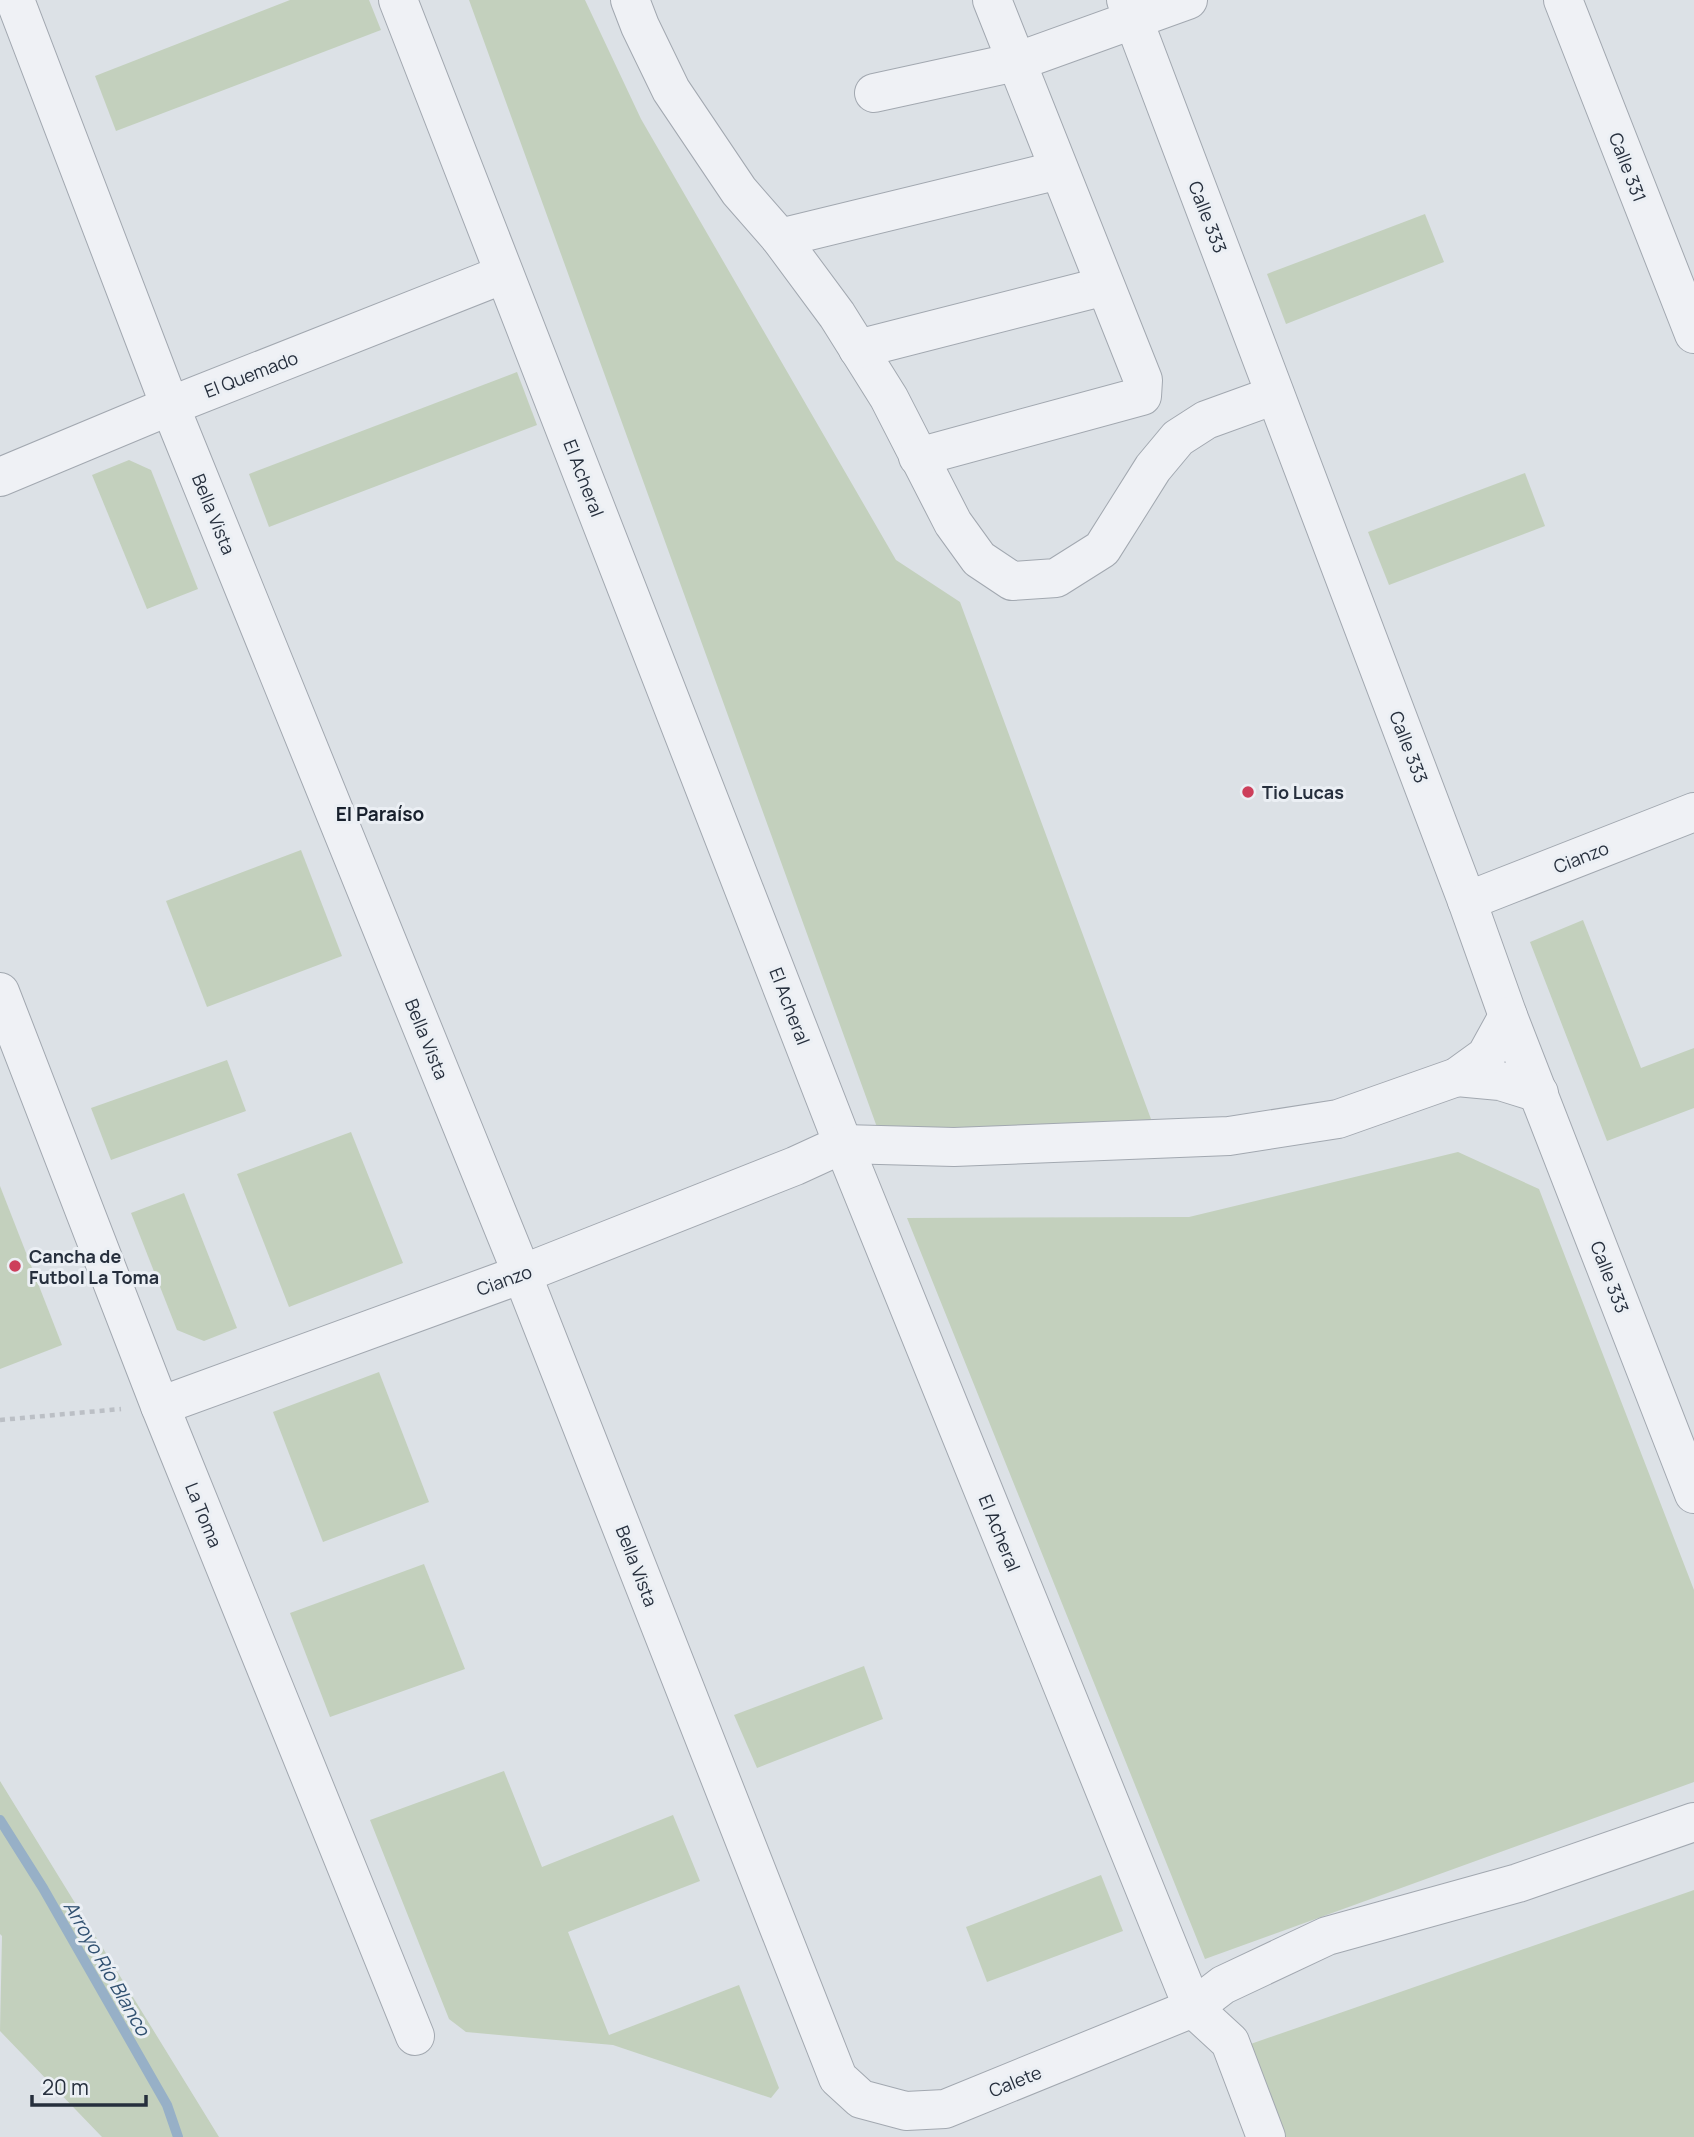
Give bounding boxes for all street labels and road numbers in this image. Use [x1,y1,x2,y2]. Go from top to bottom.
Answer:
street label: Calle 331 [1604,129,1652,205]
street label: Calle 333 [1183,178,1233,256]
street label: El Quemado [201,345,301,403]
street label: El Acheral [558,436,610,520]
street label: Bella Vista [187,470,241,558]
street label: Calle 333 [1384,708,1434,786]
street label: Cianzo [1550,836,1612,878]
street label: El Acheral [764,964,816,1048]
street label: Bella Vista [400,995,454,1083]
street label: Calle 333 [1585,1238,1635,1316]
street label: Cianzo [473,1259,535,1301]
street label: La Toma [180,1479,228,1551]
street label: El Acheral [974,1491,1026,1575]
street label: Bella Vista [611,1522,663,1610]
street label: Calete [985,2060,1045,2102]

